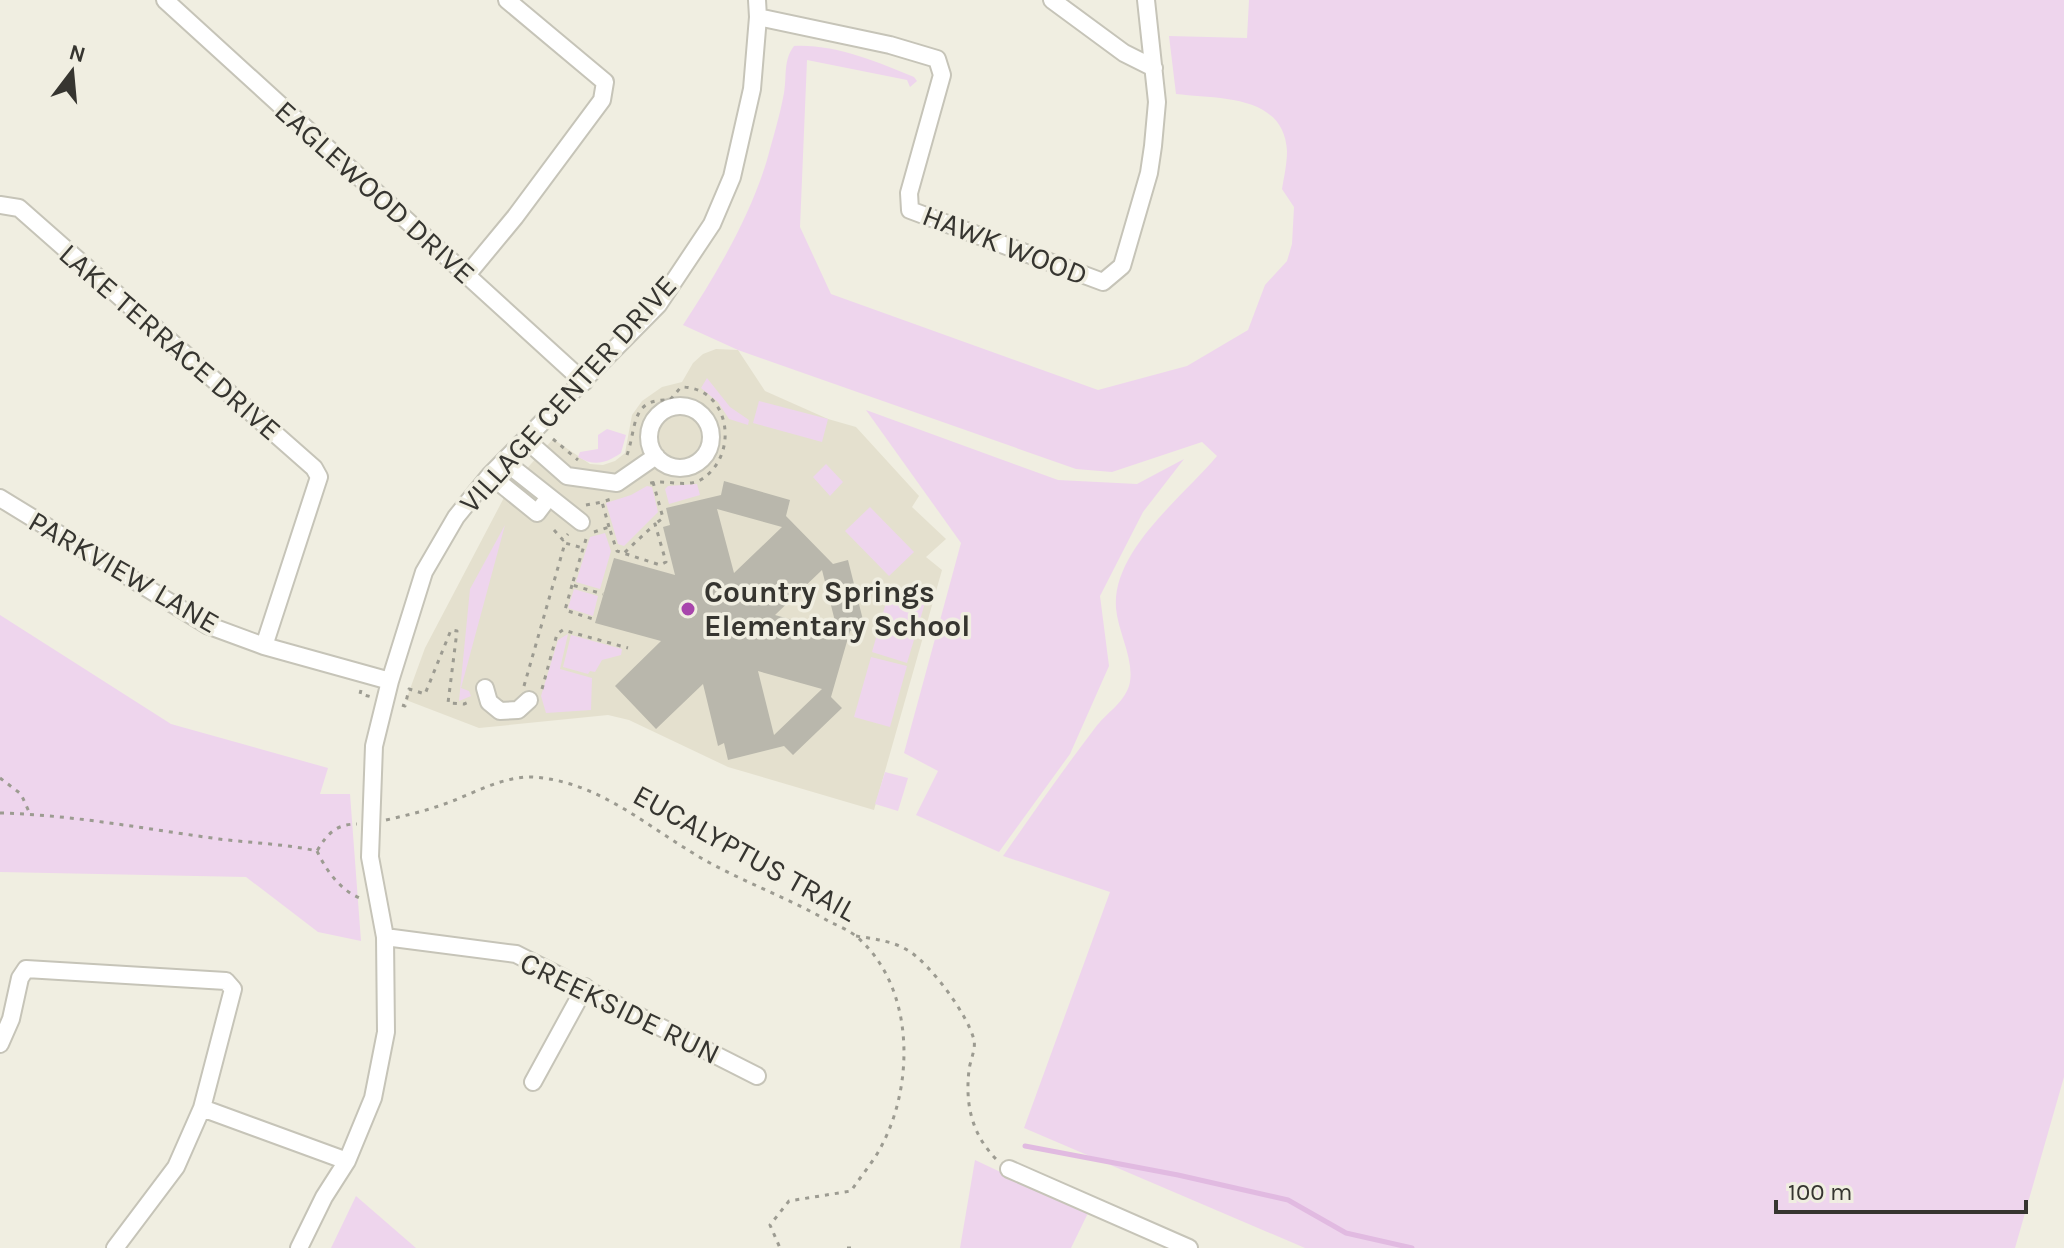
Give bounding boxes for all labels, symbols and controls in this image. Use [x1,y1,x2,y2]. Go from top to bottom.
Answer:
north arrow [32,32,112,112]
text: N [66,39,88,68]
street label: EAGLEWOOD DRIVE [267,93,483,291]
street label: HAWK WOOD [917,197,1093,293]
street label: LAKE TERRACE DRIVE [52,236,288,448]
street label: VILLAGE CENTER DRIVE [452,268,684,520]
street label: PARKVIEW LANE [22,503,226,641]
place label: Country Springs Elementary School [704,574,970,644]
marker: Country Springs Elementary School [679,600,697,618]
street label: EUCALYPTUS TRAIL [627,777,863,929]
street label: CREEKSIDE RUN [514,944,726,1072]
scale bar [1776,1164,2026,1214]
text: 100 m [1788,1178,1853,1206]

